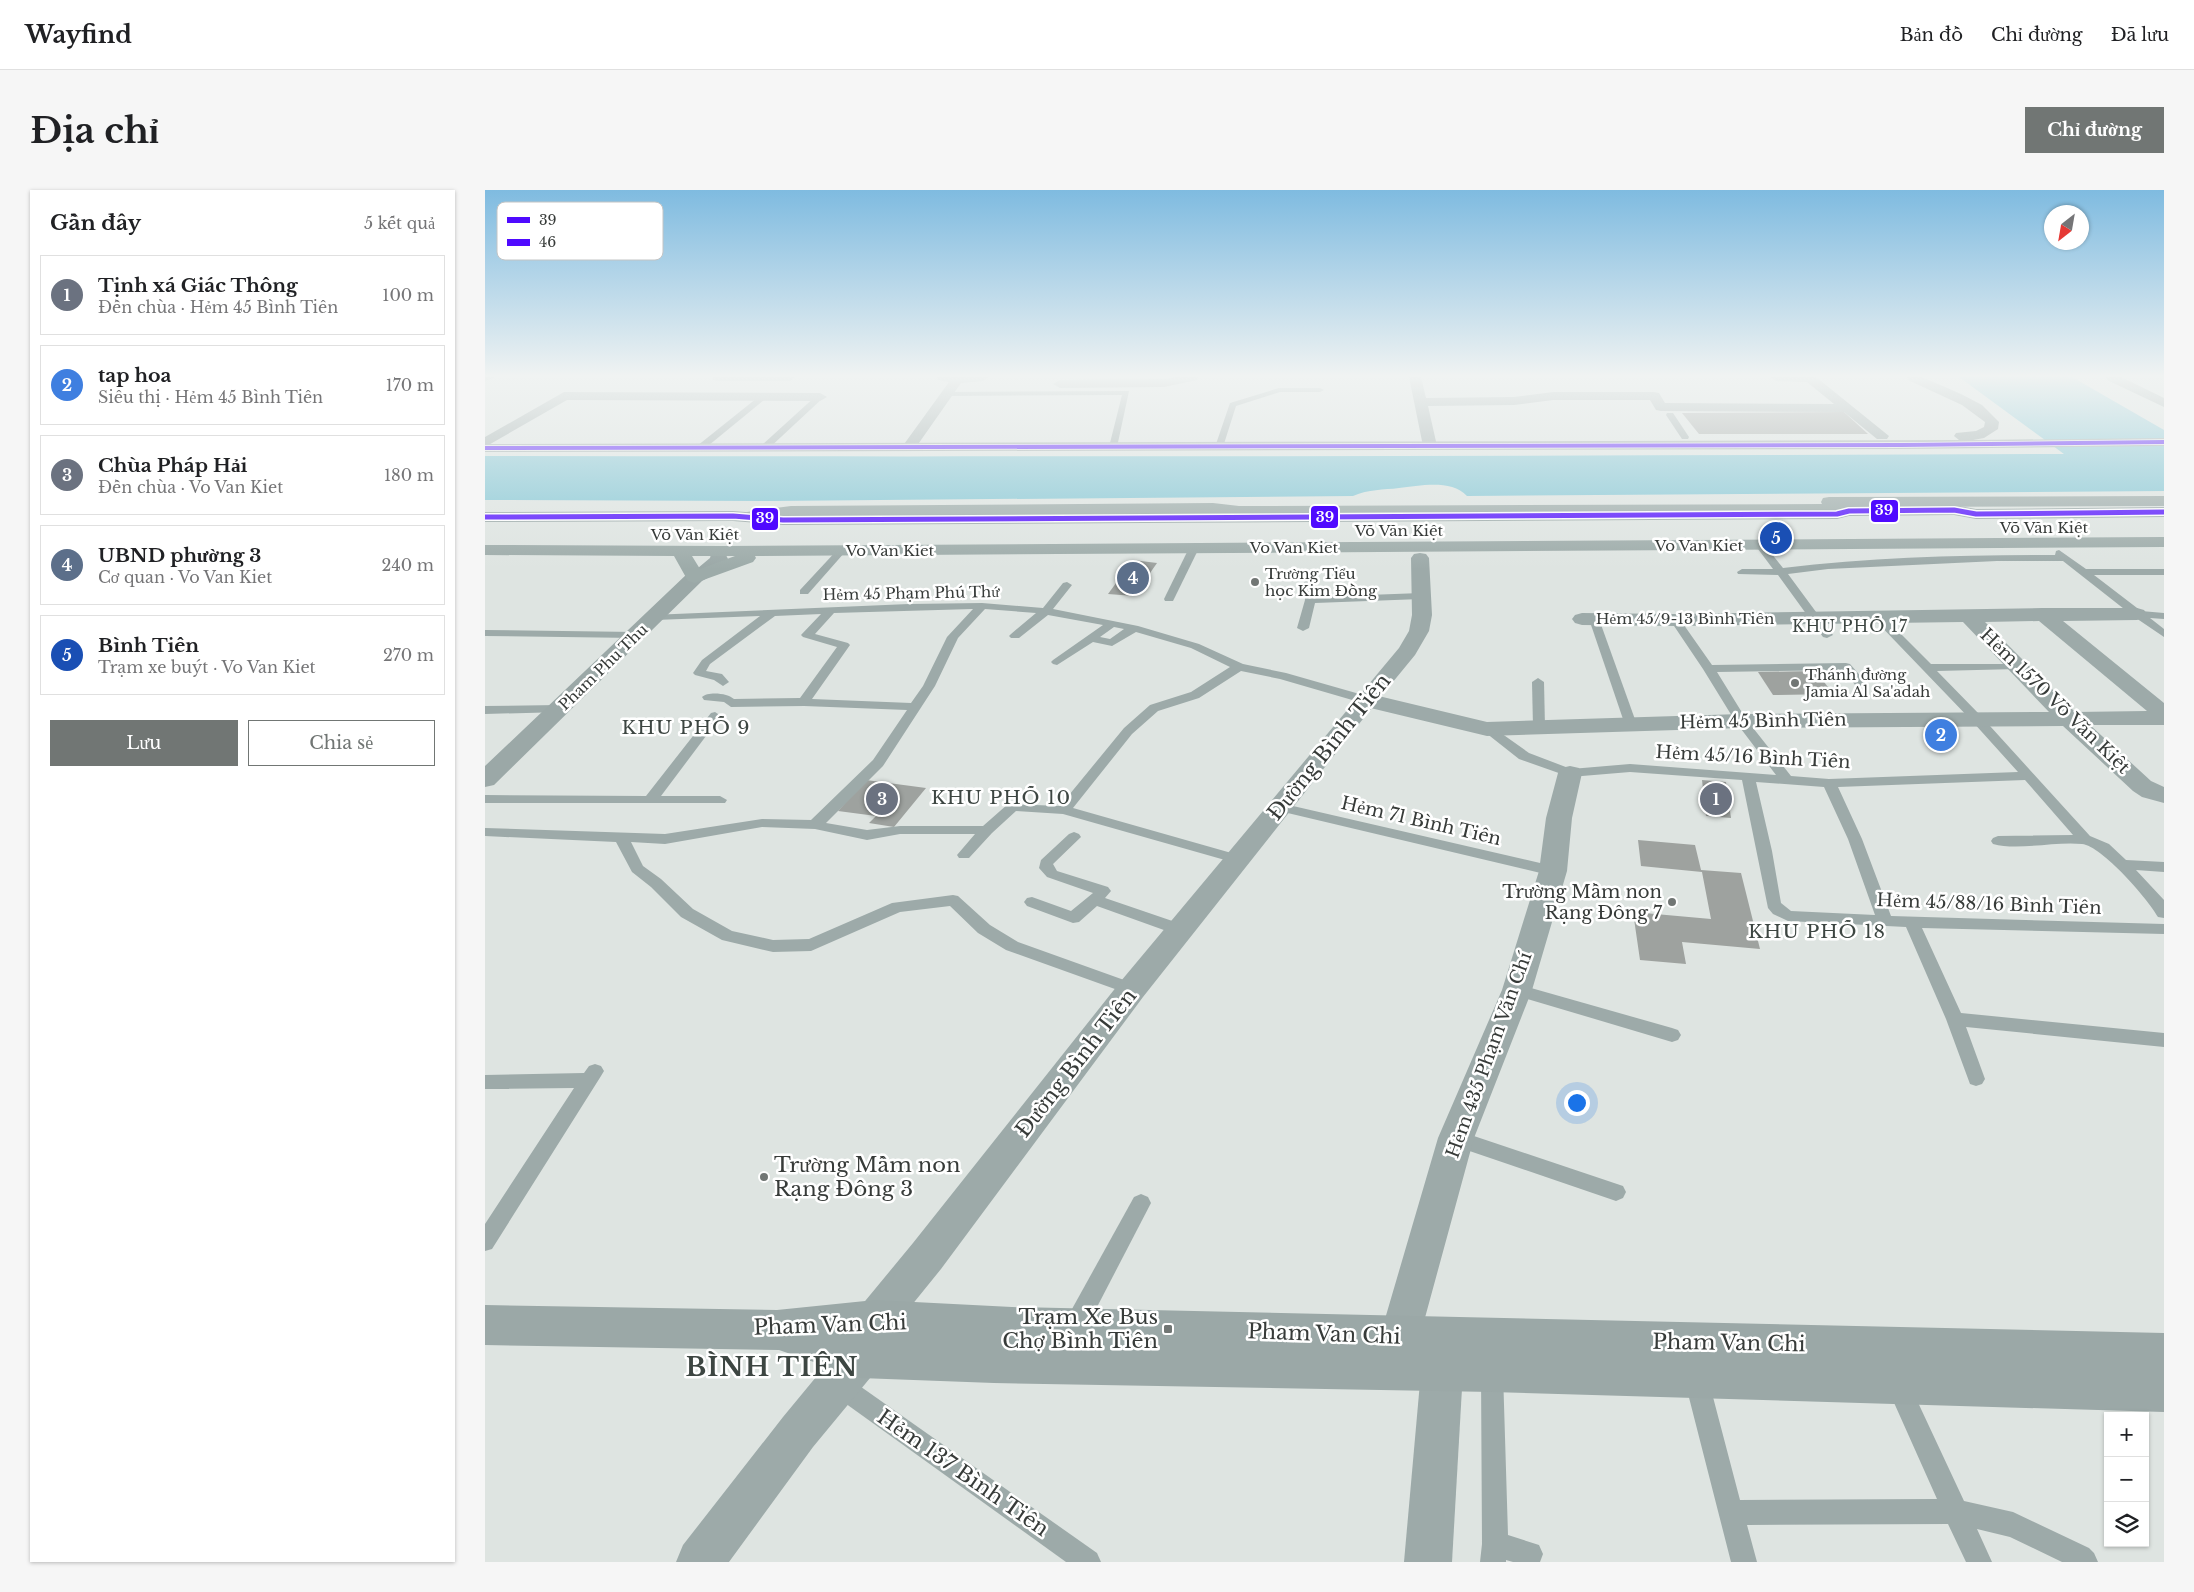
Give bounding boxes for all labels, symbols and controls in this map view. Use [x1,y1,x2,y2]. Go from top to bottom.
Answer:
text: Wayfind [25,20,132,49]
text: Bản đồ [1900,24,1963,46]
text: Chỉ đường [1991,24,2083,46]
text: Đã lưu [2111,24,2169,46]
button: Chỉ đường [2025,107,2164,153]
text: Địa chỉ [30,109,159,152]
legend [497,202,663,260]
north arrow [2044,205,2089,250]
text: Gần đây [50,210,141,236]
text: 39 [539,211,557,229]
text: 5 kết quả [364,213,435,233]
text: 46 [539,233,556,251]
text: Tịnh xá Giác Thông [98,274,298,297]
text: 1 [64,285,70,305]
text: 100 m [382,285,434,305]
text: Đền chùa · Hẻm 45 Bình Tiên [98,297,338,317]
text: tap hoa [98,364,171,387]
text: 2 [62,375,72,395]
text: 170 m [386,375,434,395]
text: Siêu thị · Hẻm 45 Bình Tiên [98,387,323,407]
text: Chùa Pháp Hải [98,454,247,477]
text: 3 [62,465,72,485]
text: 180 m [384,465,434,485]
text: Đền chùa · Vo Van Kiet [98,477,283,497]
line badge: 39 [1870,499,1899,523]
text: 39 [1875,501,1893,519]
line badge: 39 [1310,505,1339,529]
line badge: 39 [751,507,779,531]
text: 39 [1316,508,1334,526]
text: 39 [756,509,774,527]
street label: Võ Văn Kiệt [1999,518,2089,537]
pin: 5 [1760,519,1792,557]
street label: Võ Văn Kiệt [1354,521,1444,540]
street label: Võ Văn Kiệt [650,525,740,544]
street label: Vo Van Kiet [1654,536,1743,555]
street label: Vo Van Kiet [1249,538,1338,557]
street label: Vo Van Kiet [845,541,934,560]
text: UBND phường 3 [98,544,261,567]
text: 4 [62,555,72,575]
text: 240 m [382,555,434,575]
pin: 4 [1117,559,1149,597]
place label: Trường Tiểu học Kim Đồng [1265,564,1378,600]
text: Cơ quan · Vo Van Kiet [98,567,272,587]
marker: Trường Tiểu học Kim Đồng [1249,576,1261,588]
street label: Hẻm 45 Phạm Phú Thứ [822,582,1000,604]
street label: Hẻm 45/9-13 Bình Tiên [1596,609,1774,628]
district label: KHU PHỐ 17 [1792,616,1908,636]
street label: Pham Phu Thu [555,620,651,714]
street label: Hẻm 1570 Võ Văn Kiệt [1975,624,2135,778]
text: Bình Tiên [98,634,199,657]
text: 5 [62,645,72,665]
text: 270 m [383,645,434,665]
text: Trạm xe buýt · Vo Van Kiet [98,657,316,677]
place label: Thánh đường Jamia Al Sa'adah [1803,665,1930,701]
street label: Đường Bình Tiên [1262,668,1396,826]
marker: Thánh đường Jamia Al Sa'adah [1789,677,1801,689]
street label: Hẻm 45 Bình Tiên [1679,709,1847,733]
district label: KHU PHỐ 9 [621,716,751,739]
pin: 2 [1925,716,1957,754]
button: Lưu [50,720,238,766]
button: Chia sẻ [248,720,435,766]
street label: Hẻm 45/16 Bình Tiên [1655,741,1851,773]
pin: 3 [866,780,898,818]
pin: 1 [1700,780,1732,818]
district label: KHU PHỐ 10 [931,786,1071,809]
street label: Hẻm 71 Bình Tiên [1339,792,1503,850]
place label: Trường Mầm non Rạng Đông 7 [1502,881,1663,924]
street label: Hẻm 45/88/16 Bình Tiên [1876,889,2102,919]
marker: Trường Mầm non Rạng Đông 7 [1666,896,1678,908]
district label: KHU PHỐ 18 [1748,920,1886,943]
street label: Hẻm 435 Phạm Văn Chí [1441,948,1537,1161]
street label: Đường Bình Tiên [1010,984,1142,1142]
your location [1564,1090,1590,1116]
place label: Trường Mầm non Rạng Đông 3 [774,1152,960,1202]
marker: Trường Mầm non Rạng Đông 3 [758,1171,770,1183]
place label: Trạm Xe Bus Chợ Bình Tiên [1002,1304,1158,1354]
street label: Pham Van Chi [753,1309,907,1341]
street label: Pham Van Chi [1247,1318,1401,1350]
marker: Trạm Xe Bus Chợ Bình Tiên [1162,1323,1174,1335]
street label: Pham Van Chi [1652,1329,1806,1357]
district label: BÌNH TIÊN [685,1351,859,1383]
street label: Hẻm 137 Bình Tiên [872,1404,1054,1542]
map controls [2104,1412,2149,1547]
button: + [2104,1412,2149,1457]
button: − [2104,1457,2149,1502]
button: layers [2104,1502,2149,1547]

